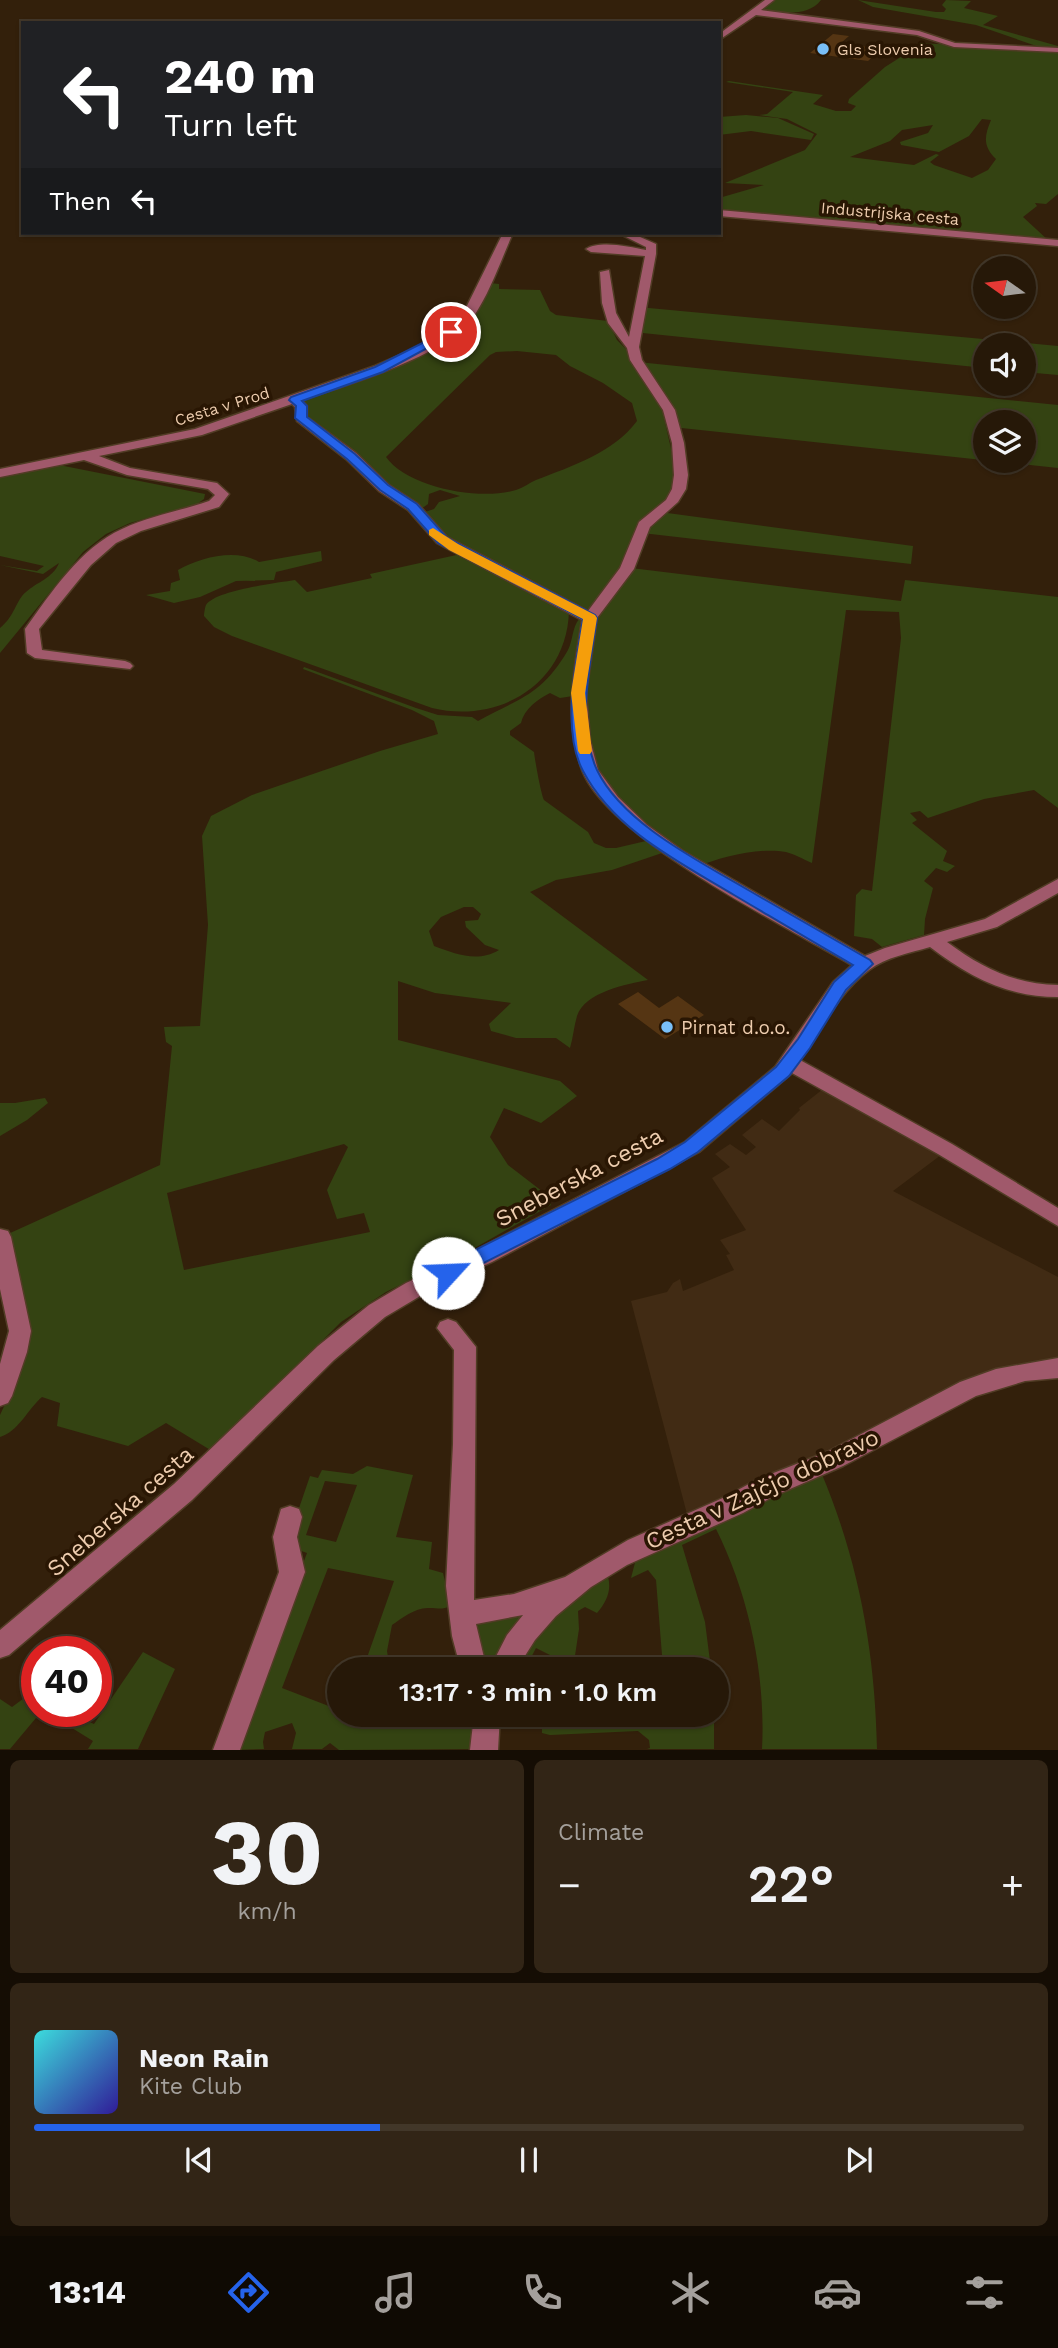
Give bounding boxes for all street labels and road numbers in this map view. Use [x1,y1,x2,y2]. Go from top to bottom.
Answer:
street label: Industrijska cesta [820,198,960,229]
street label: Cesta v Prod [172,383,272,430]
street label: Sneberska cesta [491,1122,667,1233]
street label: Cesta v Zajčjo dobravo [641,1424,883,1555]
street label: Sneberska cesta [42,1441,199,1582]

